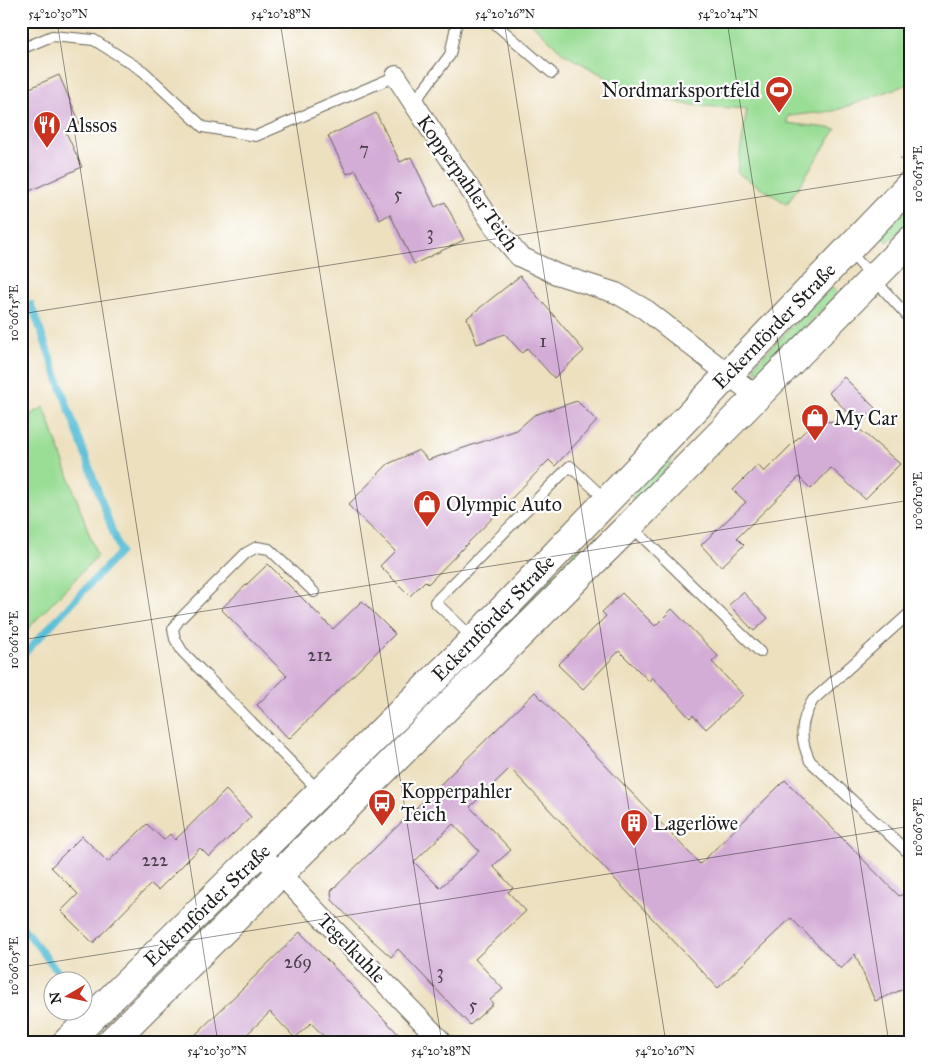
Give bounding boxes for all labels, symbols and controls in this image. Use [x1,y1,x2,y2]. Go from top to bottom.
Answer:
text: 54°20'30"N [28,7,88,21]
text: 54°20'28"N [251,7,311,21]
text: 54°20'26"N [475,7,535,21]
text: 54°20'24"N [698,7,758,21]
sports icon: Nordmarksportfeld [764,75,794,114]
place label: Nordmarksportfeld [602,78,760,102]
restaurant icon: Alssos [32,110,62,149]
street label: Kopperpahler Teich [412,110,524,256]
place label: Alssos [65,113,117,137]
house number: 7 [359,138,369,160]
text: 10°06'15"E [911,145,925,202]
house number: 5 [394,183,403,205]
house number: 3 [426,222,434,244]
street label: Eckernförder Straße [708,258,840,394]
text: 10°06'15"E [7,284,21,341]
house number: 1 [539,330,547,352]
shop icon: My Car [800,403,830,442]
place label: My Car [834,406,898,430]
text: 10°06'10"E [911,472,925,530]
shop icon: Olympic Auto [412,489,442,528]
place label: Olympic Auto [446,492,562,516]
street label: Eckernförder Straße [427,550,559,686]
text: 10°06'10"E [7,611,21,669]
house number: 212 [308,644,333,666]
place label: Kopperpahler Teich [401,779,512,826]
bus stop icon: Kopperpahler Teich [367,788,397,827]
text: 10°06'05"E [911,797,925,856]
building icon: Lagerlöwe [619,808,649,847]
place label: Lagerlöwe [653,811,738,836]
street label: Eckernförder Straße [139,839,275,971]
house number: 222 [142,849,168,871]
street label: Tegelkuhle [312,908,391,989]
text: 10°06'05"E [7,936,21,995]
house number: 269 [284,951,312,973]
house number: 3 [436,961,444,983]
north arrow [42,972,92,1022]
text: N [46,991,65,1005]
house number: 5 [469,994,478,1016]
text: 54°20'30"N [187,1044,247,1058]
text: 54°20'28"N [411,1044,471,1058]
text: 54°20'26"N [635,1044,695,1058]

